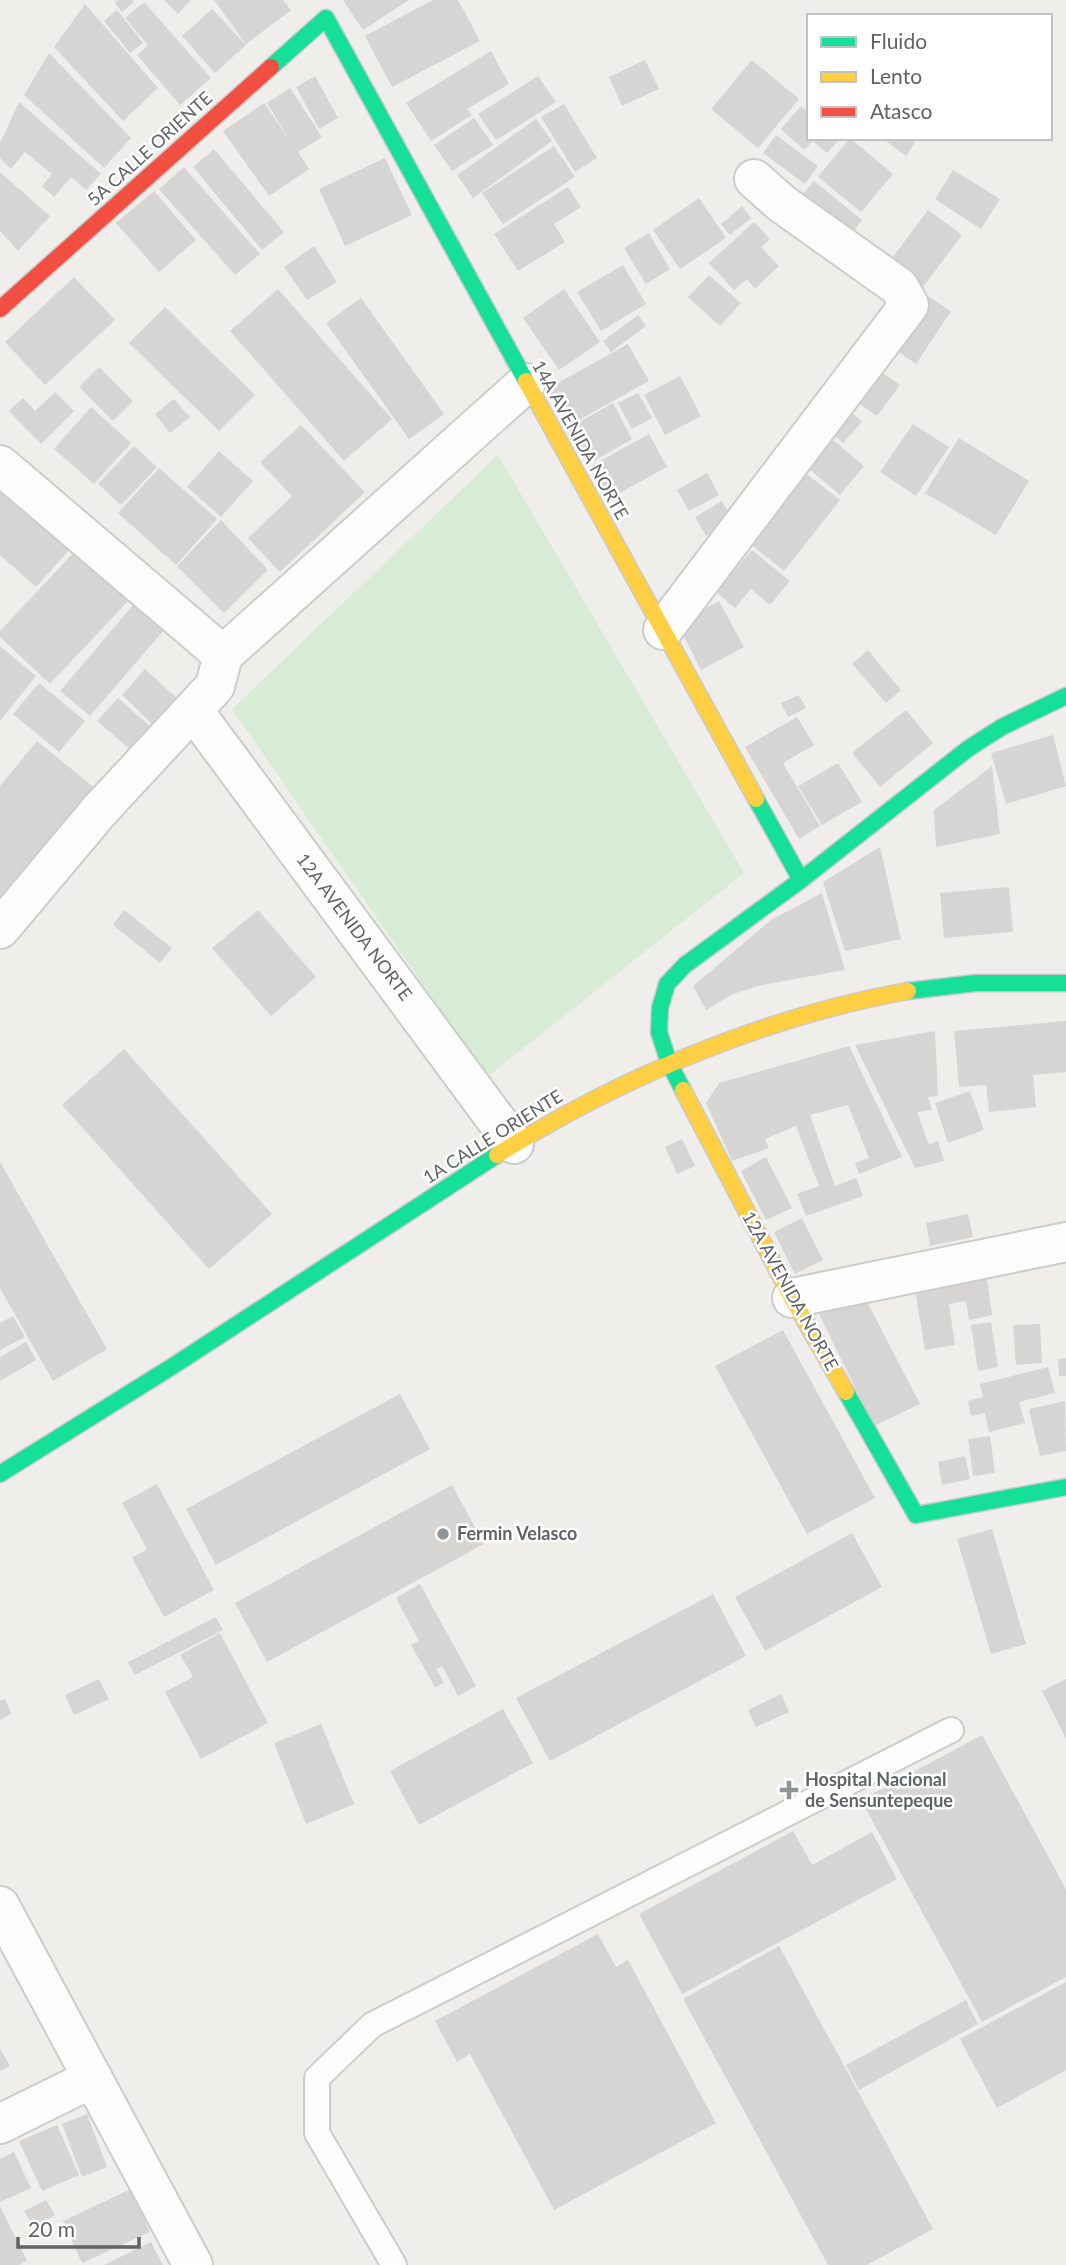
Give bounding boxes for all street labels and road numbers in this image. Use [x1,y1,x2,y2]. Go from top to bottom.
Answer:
street label: 5A CALLE ORIENTE [82,86,216,210]
street label: 14A AVENIDA NORTE [528,356,634,523]
street label: 12A AVENIDA NORTE [292,848,417,1004]
street label: 1A CALLE ORIENTE [419,1084,566,1188]
street label: 12A AVENIDA NORTE [738,1207,844,1374]

